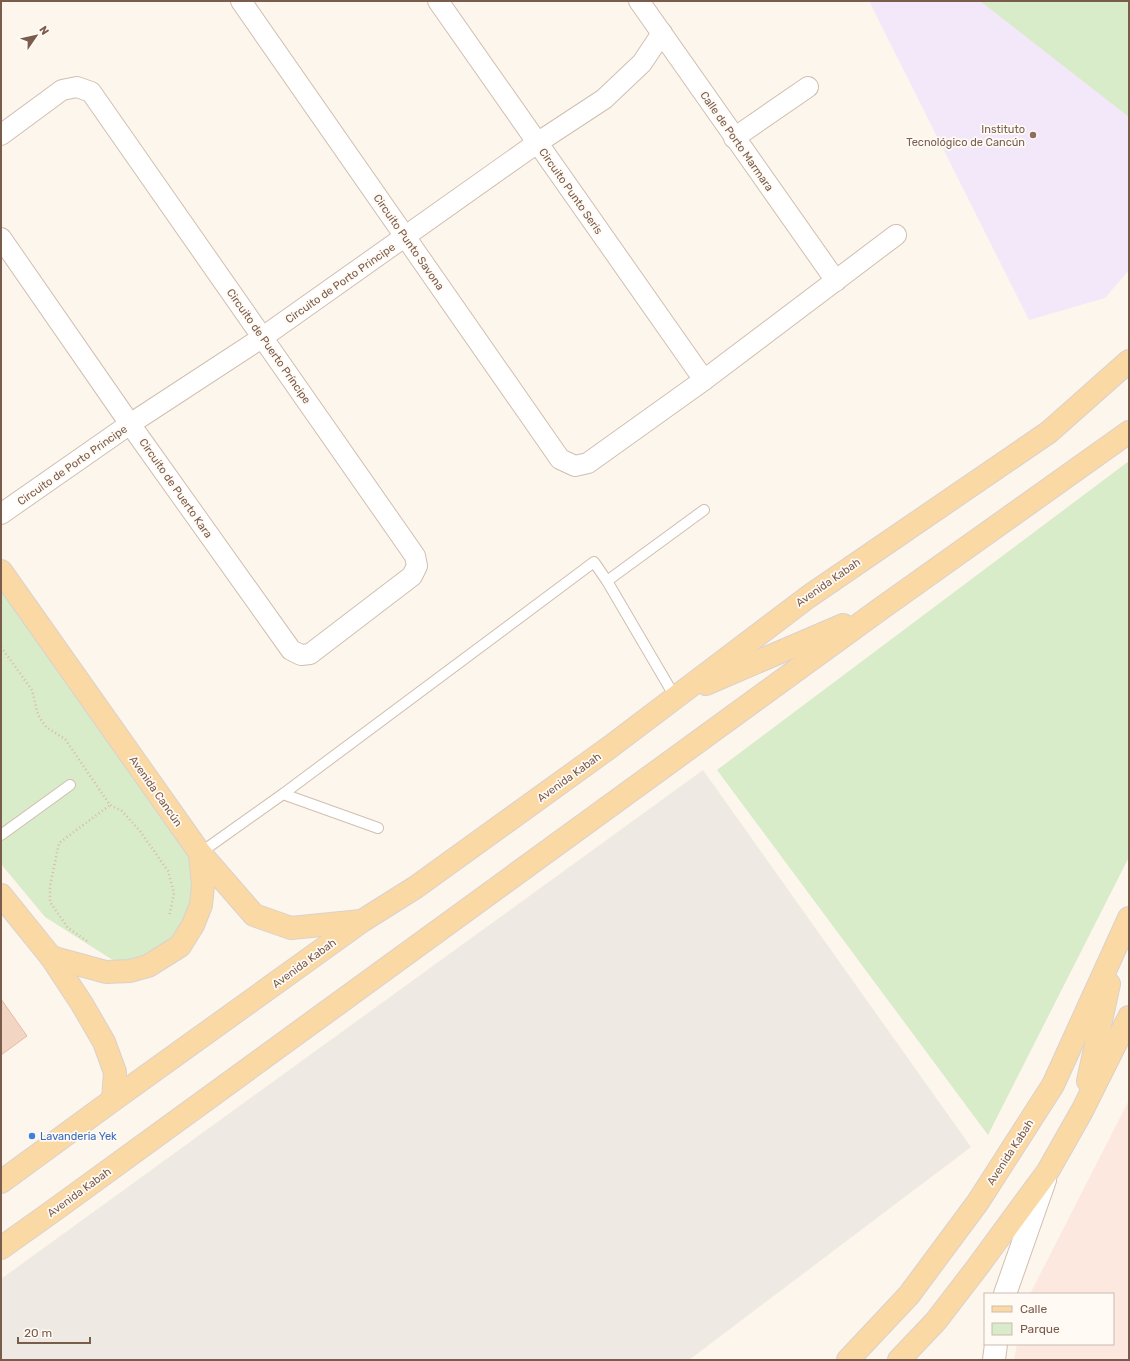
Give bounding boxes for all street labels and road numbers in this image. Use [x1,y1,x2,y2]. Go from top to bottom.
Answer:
street label: Calle de Porto Marmara [697,89,776,194]
street label: Circuito Punto Seris [536,146,605,237]
street label: Circuito Punto Savona [371,192,447,293]
street label: Circuito de Porto Principe [283,241,398,326]
street label: Circuito de Puerto Príncipe [224,286,313,406]
street label: Circuito de Porto Principe [15,423,130,508]
street label: Circuito de Puerto Kara [136,436,215,540]
street label: Avenida Kabah [794,555,863,609]
street label: Avenida Kabah [535,750,604,805]
street label: Avenida Cancún [126,753,185,829]
street label: Avenida Kabah [270,936,339,991]
street label: Avenida Kabah [984,1117,1036,1188]
street label: Avenida Kabah [45,1165,114,1220]

